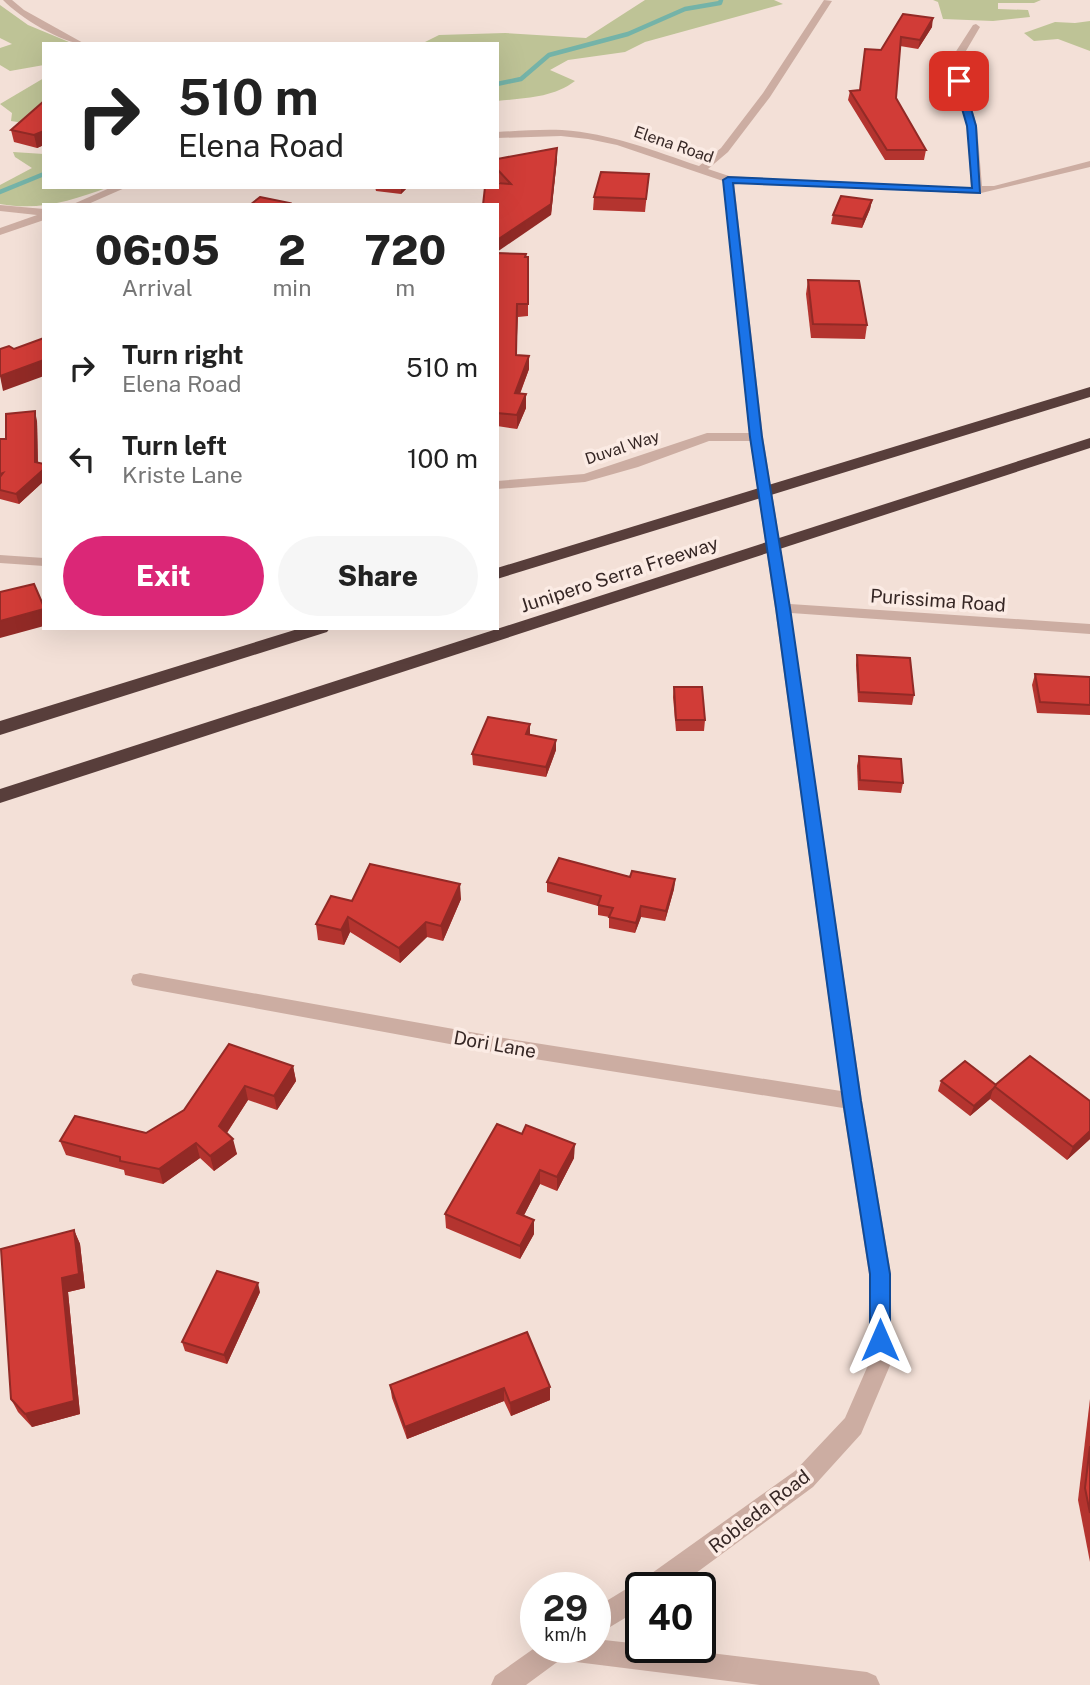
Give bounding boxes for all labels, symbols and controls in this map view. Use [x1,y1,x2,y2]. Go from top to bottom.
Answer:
pin [929,51,989,111]
icon: arrive [940,62,978,100]
text: 510 m [178,68,319,126]
icon: right [63,70,154,161]
street label: Elena Road [631,122,716,167]
text: Elena Road [178,127,344,164]
text: 06:05 [95,225,220,274]
text: 2 [278,225,306,274]
text: 720 [364,225,446,274]
text: Arrival [122,274,193,301]
text: min [272,274,311,301]
text: m [395,274,415,301]
text: Turn right [122,339,244,370]
icon: right [63,349,101,387]
text: 510 m [406,352,478,383]
text: Elena Road [122,370,241,397]
street label: Duval Way [583,426,662,468]
text: Turn left [122,430,227,461]
icon: left [63,440,101,478]
text: 100 m [407,443,478,474]
text: Kriste Lane [122,461,243,488]
street label: Junipero Serra Freeway [517,532,721,616]
button: Exit [63,536,264,616]
button: Share [278,536,478,616]
street label: Purissima Road [869,584,1007,616]
street label: Dori Lane [452,1026,538,1062]
position arrow [843,1303,917,1377]
street label: Robleda Road [704,1465,814,1557]
speed limit sign: 40 [625,1572,716,1663]
text: 29 [543,1588,588,1629]
text: km/h [544,1624,587,1645]

